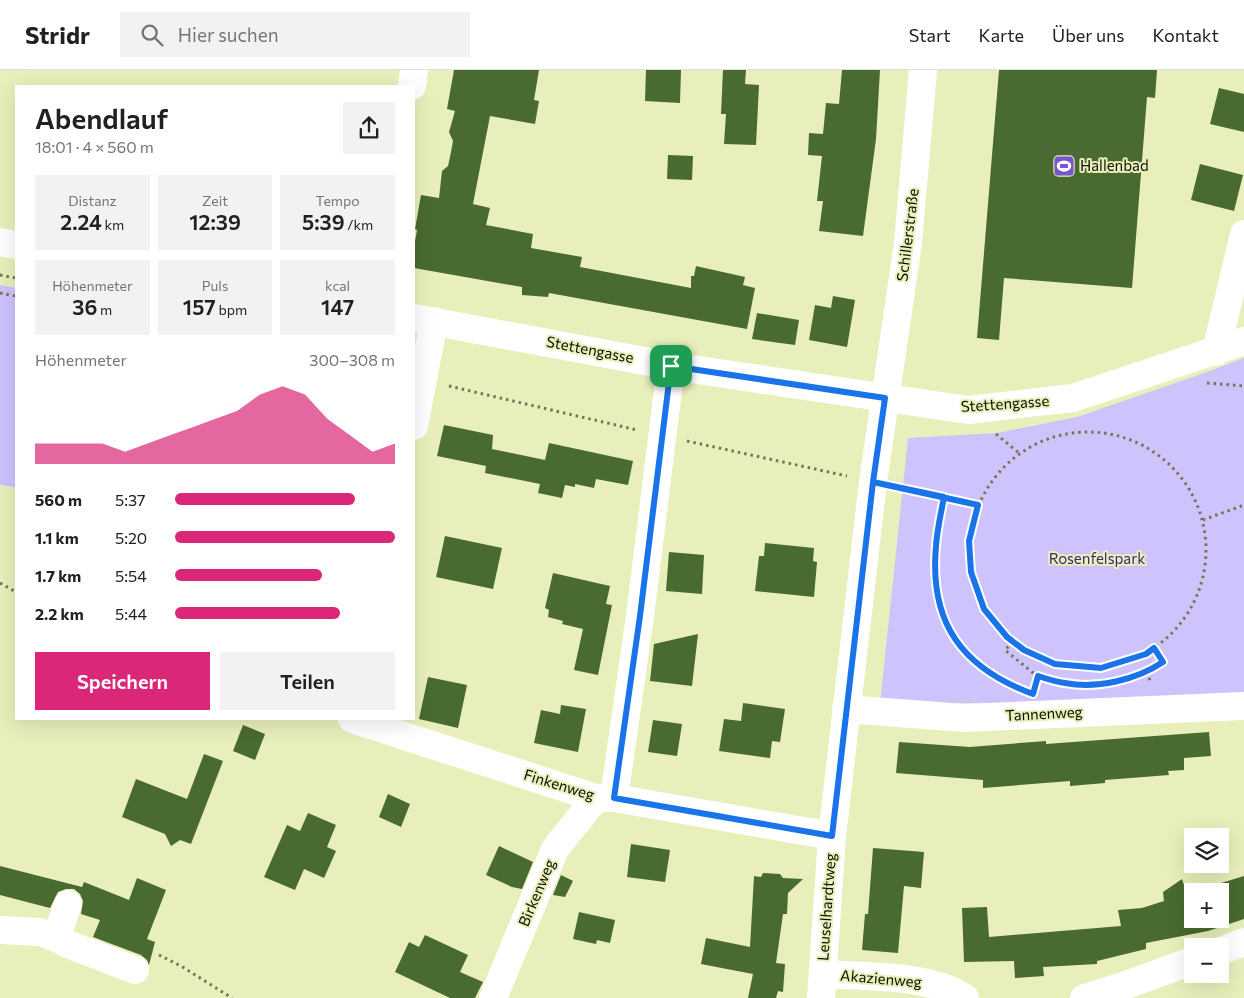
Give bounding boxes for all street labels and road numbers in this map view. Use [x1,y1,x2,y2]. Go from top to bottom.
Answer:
street label: Schillerstraße [892,187,922,282]
street label: Stettengasse [545,332,635,366]
street label: Stettengasse [960,391,1050,415]
street label: Tannenweg [1005,702,1083,724]
street label: Finkenweg [522,765,597,803]
street label: Leuselhardtweg [813,852,839,962]
street label: Birkenweg [514,856,558,929]
street label: Akazienweg [840,965,923,991]

